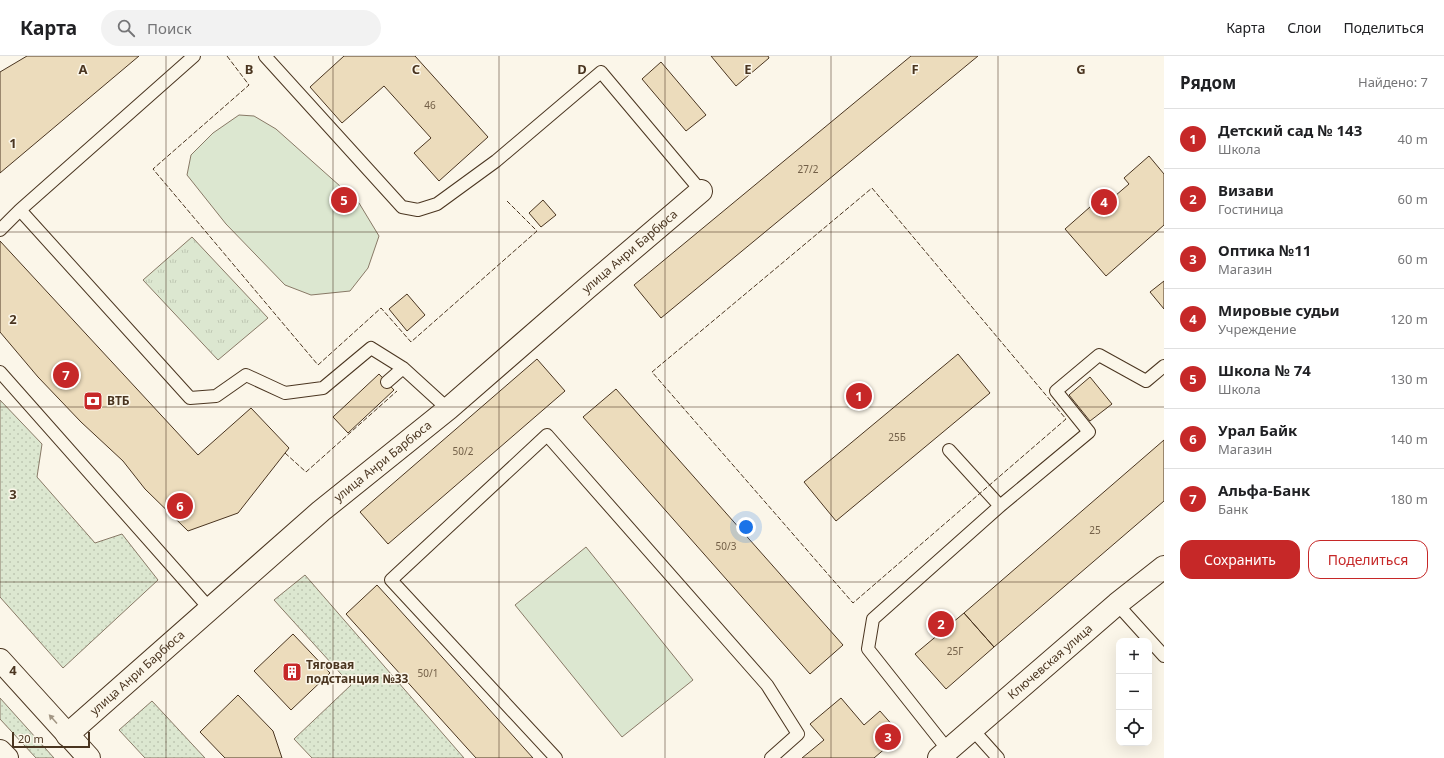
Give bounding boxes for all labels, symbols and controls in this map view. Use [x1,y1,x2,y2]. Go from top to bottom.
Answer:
search box [101,10,381,46]
text: Карта [20,15,77,41]
icon: search [115,17,137,39]
text: Поиск [147,18,192,38]
text: Карта [1226,18,1265,37]
text: Слои [1287,18,1321,37]
text: Поделиться [1343,18,1424,37]
text: A [79,60,88,78]
text: B [245,60,253,78]
text: C [412,60,420,78]
text: D [577,60,587,78]
text: E [744,60,752,78]
text: F [911,60,919,78]
text: G [1076,60,1086,78]
text: Рядом [1180,71,1236,94]
text: Найдено: 7 [1358,73,1428,91]
house number: 46 [424,98,436,112]
text: Детский сад № 143 [1218,120,1362,140]
text: 1 [1189,130,1197,148]
text: 40 m [1398,130,1428,148]
text: 1 [9,134,17,152]
text: Школа [1218,140,1261,158]
house number: 27/2 [798,162,819,176]
text: Визави [1218,180,1274,200]
pin: 5 [331,185,357,215]
pin: 4 [1091,187,1117,217]
text: 2 [1189,190,1197,208]
text: 60 m [1398,190,1428,208]
text: Гостиница [1218,200,1284,218]
street label: улица Анри Барбюса [578,206,681,297]
text: Оптика №11 [1218,240,1311,260]
text: 3 [1189,250,1197,268]
text: 60 m [1398,250,1428,268]
text: Магазин [1218,260,1272,278]
text: Мировые судьи [1218,300,1340,320]
text: 2 [9,310,17,328]
text: 4 [1189,310,1197,328]
text: 120 m [1390,310,1428,328]
text: Учреждение [1218,320,1296,338]
pin: 7 [53,360,79,390]
text: Школа № 74 [1218,360,1311,380]
text: 5 [1189,370,1197,388]
text: 130 m [1390,370,1428,388]
text: Школа [1218,380,1261,398]
pin: 1 [846,381,872,411]
bank icon: ВТБ [82,390,104,412]
place label: ВТБ [107,392,130,409]
street label: улица Анри Барбюса [330,416,435,505]
text: Урал Байк [1218,420,1297,440]
house number: 25Б [888,430,906,444]
text: 6 [1189,430,1197,448]
text: 140 m [1390,430,1428,448]
text: Магазин [1218,440,1272,458]
house number: 50/2 [453,444,474,458]
text: Альфа-Банк [1218,480,1310,500]
text: 3 [9,485,17,503]
text: 7 [1189,490,1197,508]
text: 180 m [1390,490,1428,508]
pin: 6 [167,491,193,521]
text: Банк [1218,500,1248,518]
your location [736,517,756,537]
house number: 25 [1089,523,1101,537]
house number: 50/3 [716,539,737,553]
button: Сохранить [1180,540,1300,579]
button: Поделиться [1308,540,1428,579]
pin: 2 [928,609,954,639]
street label: Ключевская улица [1004,620,1096,703]
street label: улица Анри Барбюса [86,626,188,719]
map controls [1116,638,1152,746]
button: + [1116,638,1152,674]
house number: 25Г [947,644,963,658]
place label: Тяговая подстанция №33 [306,656,409,687]
text: 4 [9,661,17,679]
building icon: Тяговая подстанция №33 [281,661,303,683]
house number: 50/1 [418,666,438,680]
button: − [1116,674,1152,710]
button: locate [1116,710,1152,746]
one-way arrow [48,714,58,724]
pin: 3 [875,722,901,752]
scale bar [12,730,90,749]
text: 20 m [18,731,44,746]

